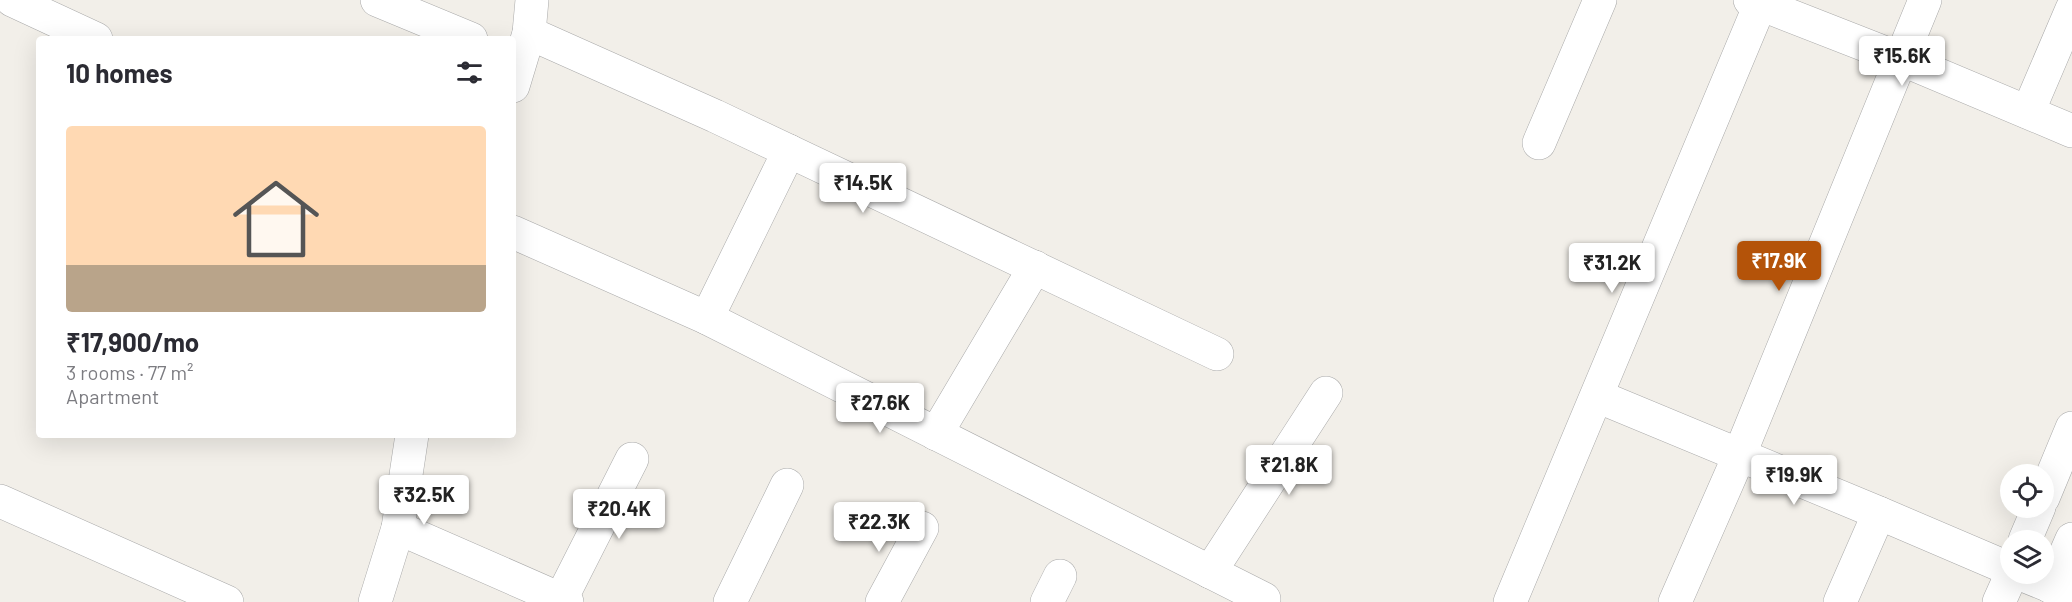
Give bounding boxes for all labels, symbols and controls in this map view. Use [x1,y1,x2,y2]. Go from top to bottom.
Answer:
pin: ₹15.6K [1853,36,1951,87]
text: ₹15.6K [1873,43,1931,67]
icon: filters [453,56,486,89]
text: 10 homes [66,57,173,88]
pin: ₹14.5K [814,163,912,214]
icon: home [222,165,330,273]
text: ₹14.5K [833,170,893,194]
pin: ₹17.9K [1730,241,1828,292]
pin: ₹31.2K [1563,243,1661,294]
text: ₹17.9K [1751,248,1807,272]
text: ₹31.2K [1583,250,1641,274]
text: ₹17,900/mo [66,326,199,357]
text: 3 rooms · 77 m² [66,360,194,384]
pin: ₹27.6K [831,383,929,434]
text: Apartment [66,384,159,408]
text: ₹27.6K [850,390,910,414]
pin: ₹21.8K [1240,445,1338,496]
text: ₹21.8K [1260,452,1318,476]
pin: ₹19.9K [1745,455,1843,506]
text: ₹19.9K [1765,462,1823,486]
map controls [2000,464,2054,584]
button: locate [2000,464,2054,518]
pin: ₹32.5K [375,475,473,526]
text: ₹32.5K [393,482,455,506]
pin: ₹20.4K [570,489,668,540]
text: ₹20.4K [587,496,651,520]
pin: ₹22.3K [830,502,928,553]
text: ₹22.3K [848,509,910,533]
button: layers [2000,530,2054,584]

